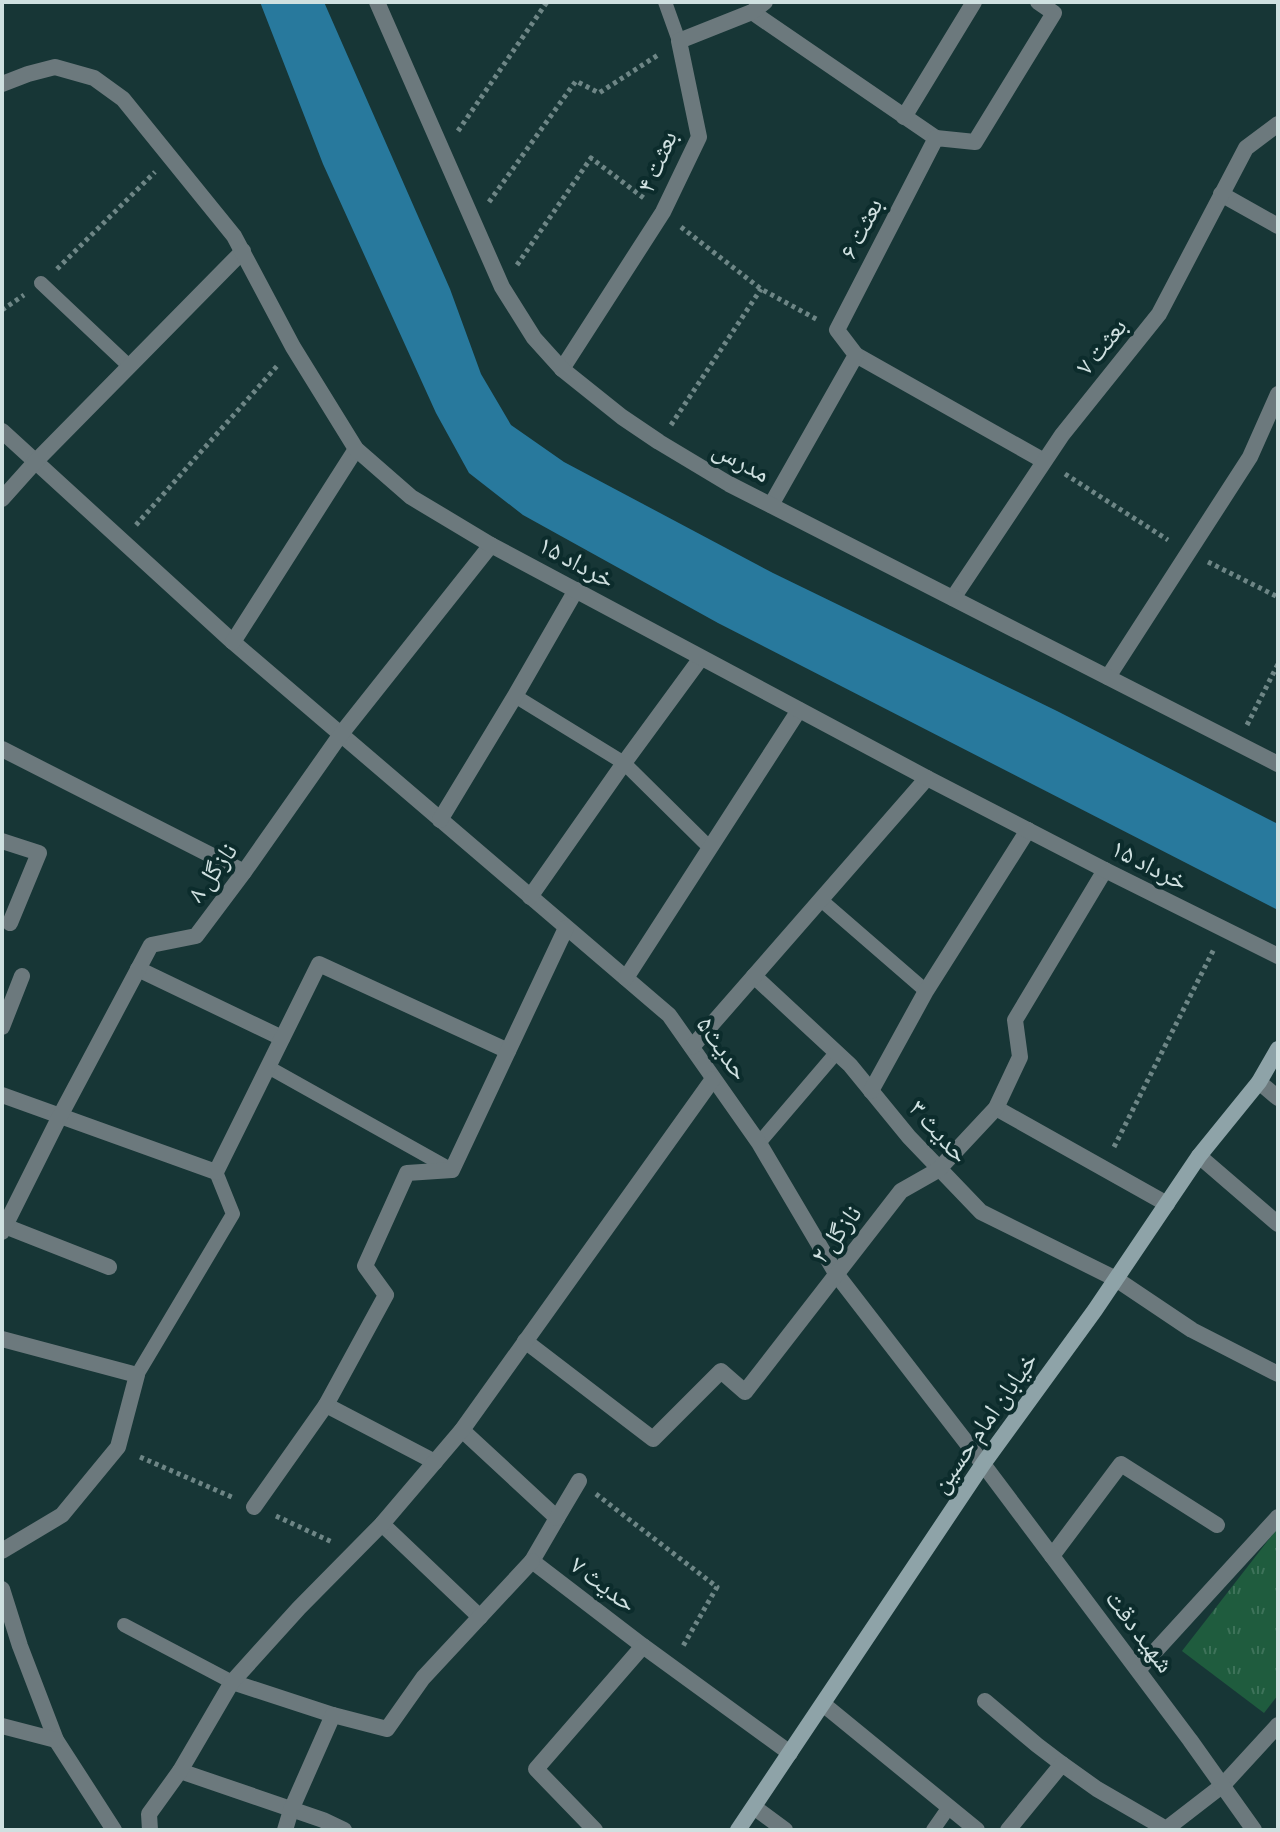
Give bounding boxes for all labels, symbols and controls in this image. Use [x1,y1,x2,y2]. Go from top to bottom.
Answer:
street label: بعثت ۴ [631,126,685,198]
street label: بعثت ۶ [834,193,890,265]
street label: بعثت ۷ [1070,312,1134,382]
street label: مدرس [707,434,775,490]
street label: ۱۵ خرداد [532,530,620,596]
street label: ۱۵ خرداد [1105,834,1193,898]
street label: نازگل ۸ [181,837,245,909]
street label: حدیث۵ [689,1011,755,1087]
street label: حدیث ۳ [901,1094,975,1170]
street label: نازگل ۲ [805,1199,869,1271]
street label: خیابان امام حسین [925,1346,1046,1500]
street label: حدیث ۷ [564,1550,642,1620]
street label: شهید دقت [1098,1584,1180,1680]

